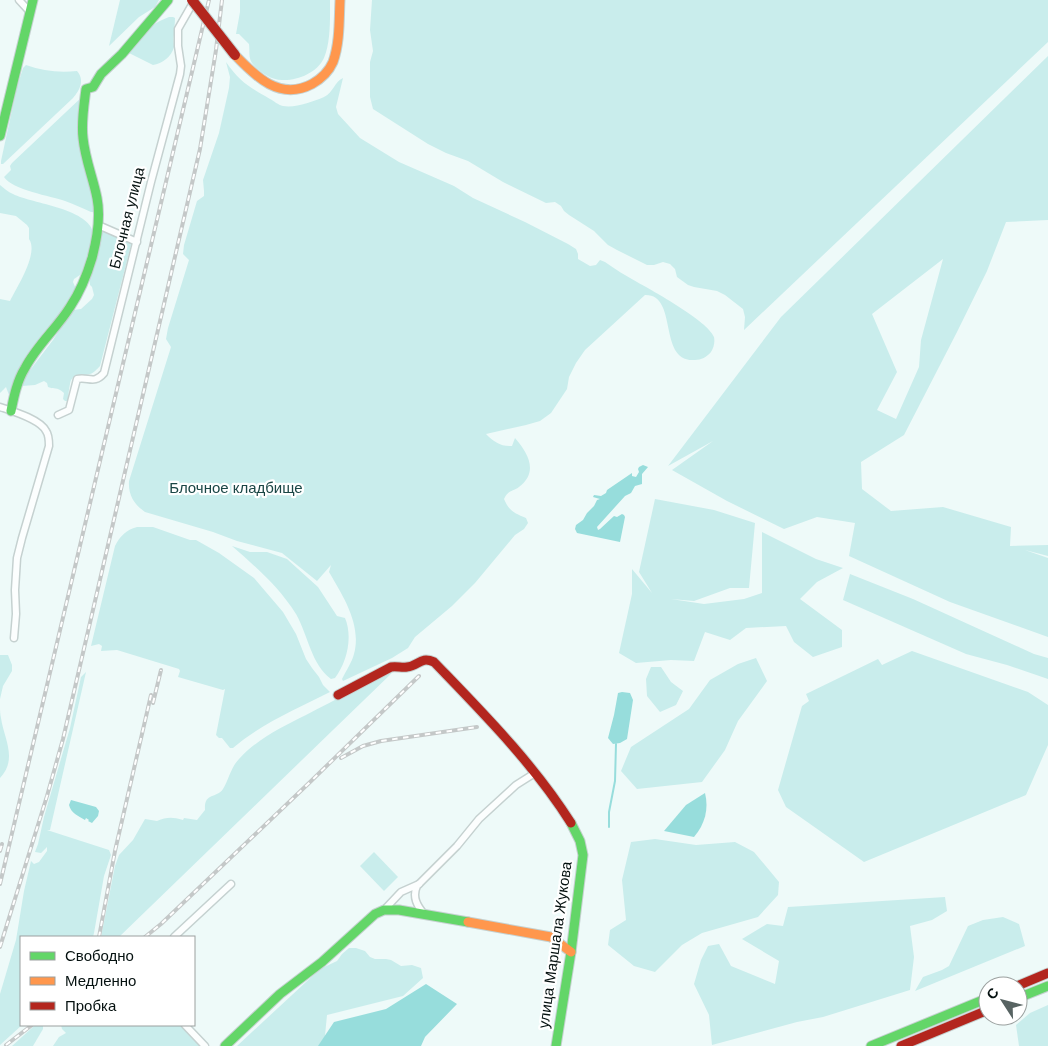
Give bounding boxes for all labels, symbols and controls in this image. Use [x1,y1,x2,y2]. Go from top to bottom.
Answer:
street label: Блочная улица [105,164,149,271]
park label: Блочное кладбище [169,478,303,498]
street label: улица Маршала Жукова [533,860,577,1030]
legend [20,936,195,1026]
text: Свободно [65,946,134,966]
text: Медленно [65,971,136,991]
north arrow [978,976,1028,1026]
text: С [982,984,1003,1003]
text: Пробка [65,996,117,1016]

